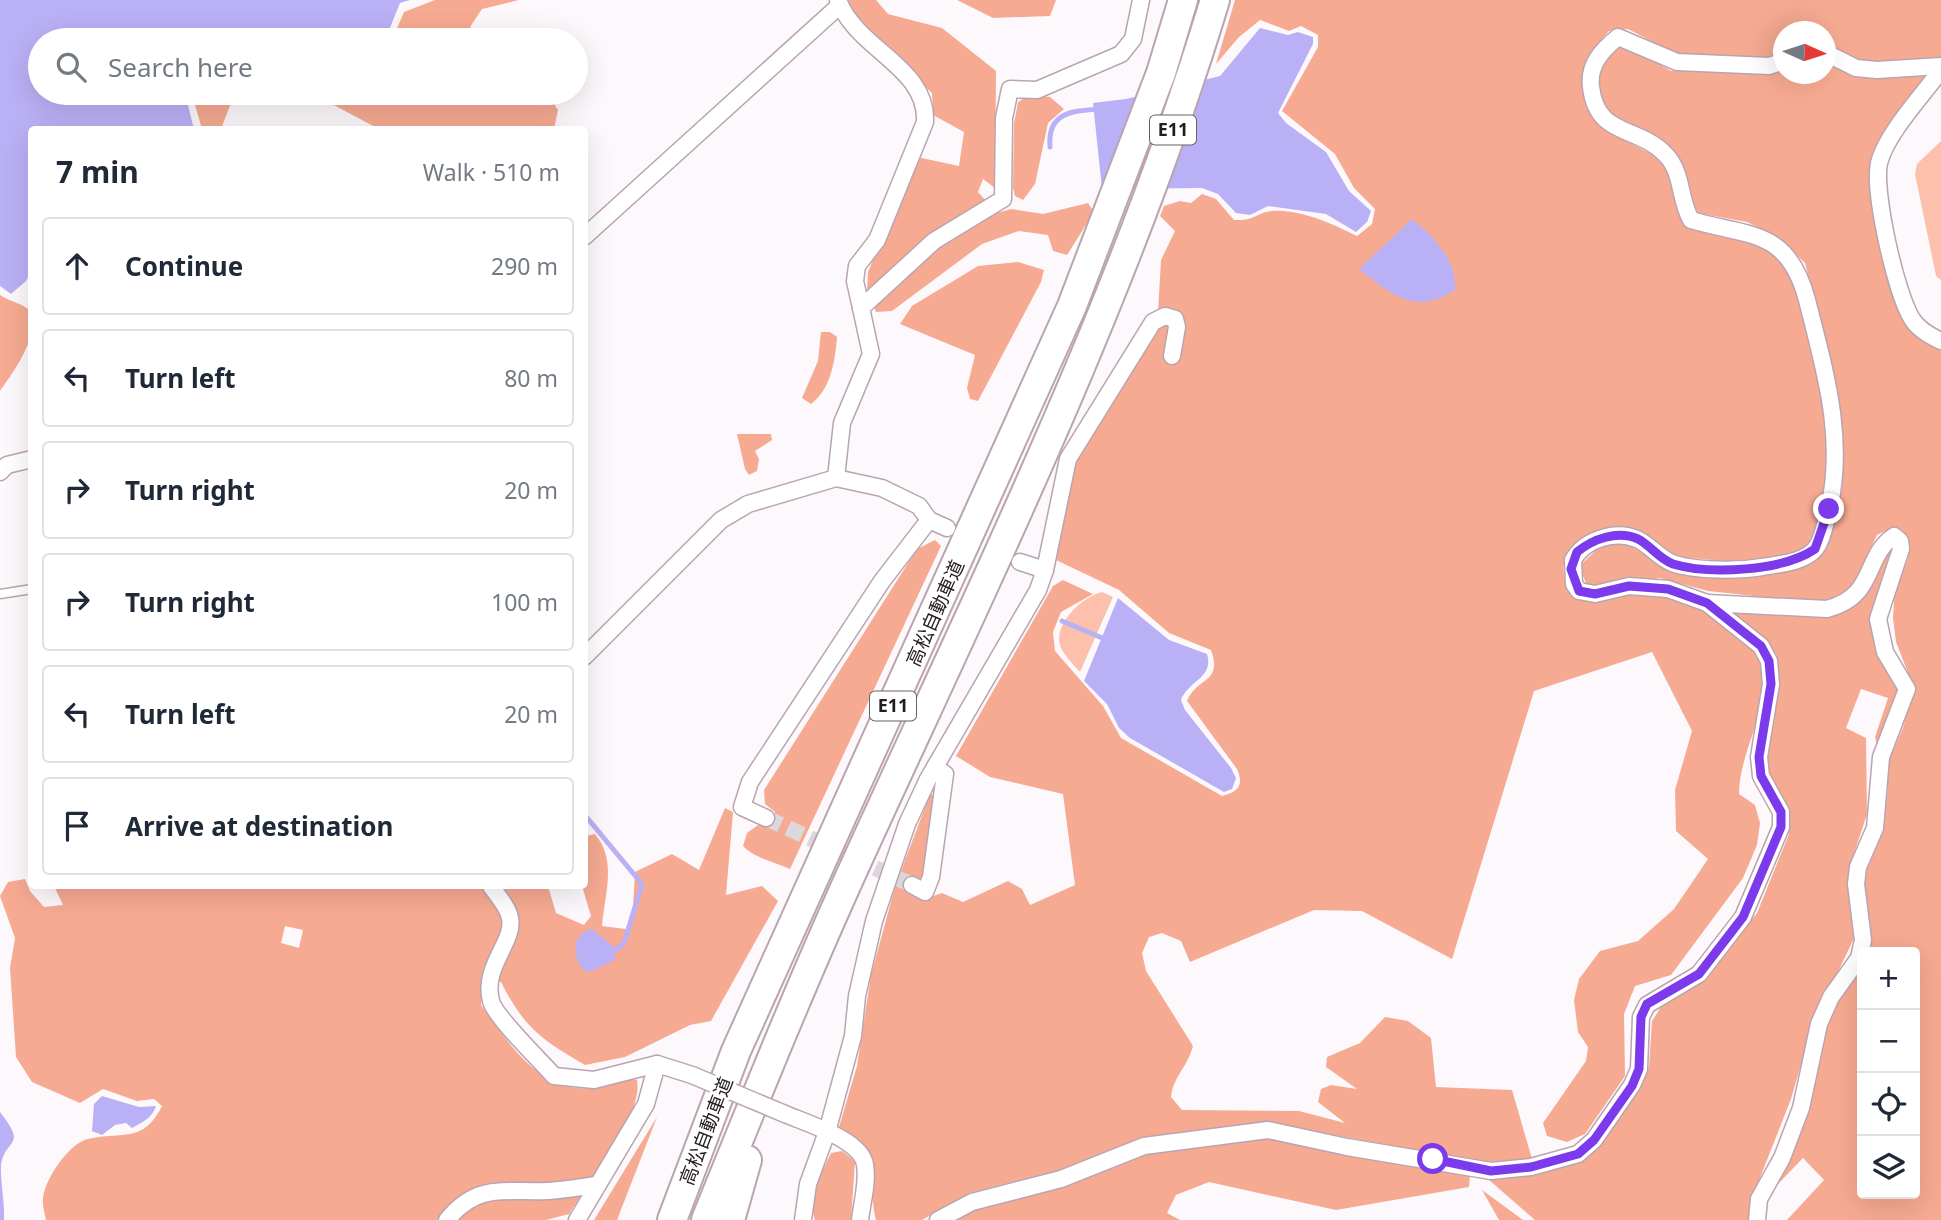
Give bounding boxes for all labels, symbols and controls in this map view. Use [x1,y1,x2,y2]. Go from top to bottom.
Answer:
north arrow [1773,21,1836,84]
search box [28,28,588,105]
icon: search [52,48,90,86]
text: Search here [108,49,253,85]
road number: E11 [1150,116,1196,145]
text: 7 min [56,151,139,192]
text: Walk · 510 m [423,156,560,188]
icon: ahead [58,247,96,285]
text: Continue [125,248,243,284]
text: 290 m [491,250,558,282]
icon: left [58,359,96,397]
text: Turn left [125,360,236,396]
text: 80 m [504,362,558,394]
icon: right [58,471,96,509]
text: Turn right [125,472,255,508]
text: 20 m [504,474,558,506]
route end [1813,493,1844,524]
street label: 高松自動車道 [900,556,970,670]
icon: right [58,583,96,621]
text: Turn right [125,584,255,620]
text: 100 m [491,586,558,618]
road number: E11 [870,692,916,720]
icon: left [58,695,96,733]
text: Turn left [125,696,236,732]
text: 20 m [504,698,558,730]
icon: arrive [58,807,96,845]
text: Arrive at destination [125,808,394,844]
map controls [1857,947,1920,1199]
button: + [1857,947,1920,1010]
button: − [1857,1010,1920,1073]
street label: 高松自動車道 [673,1073,739,1189]
button: locate [1857,1073,1920,1136]
button: layers [1857,1136,1920,1199]
route start [1417,1143,1448,1174]

